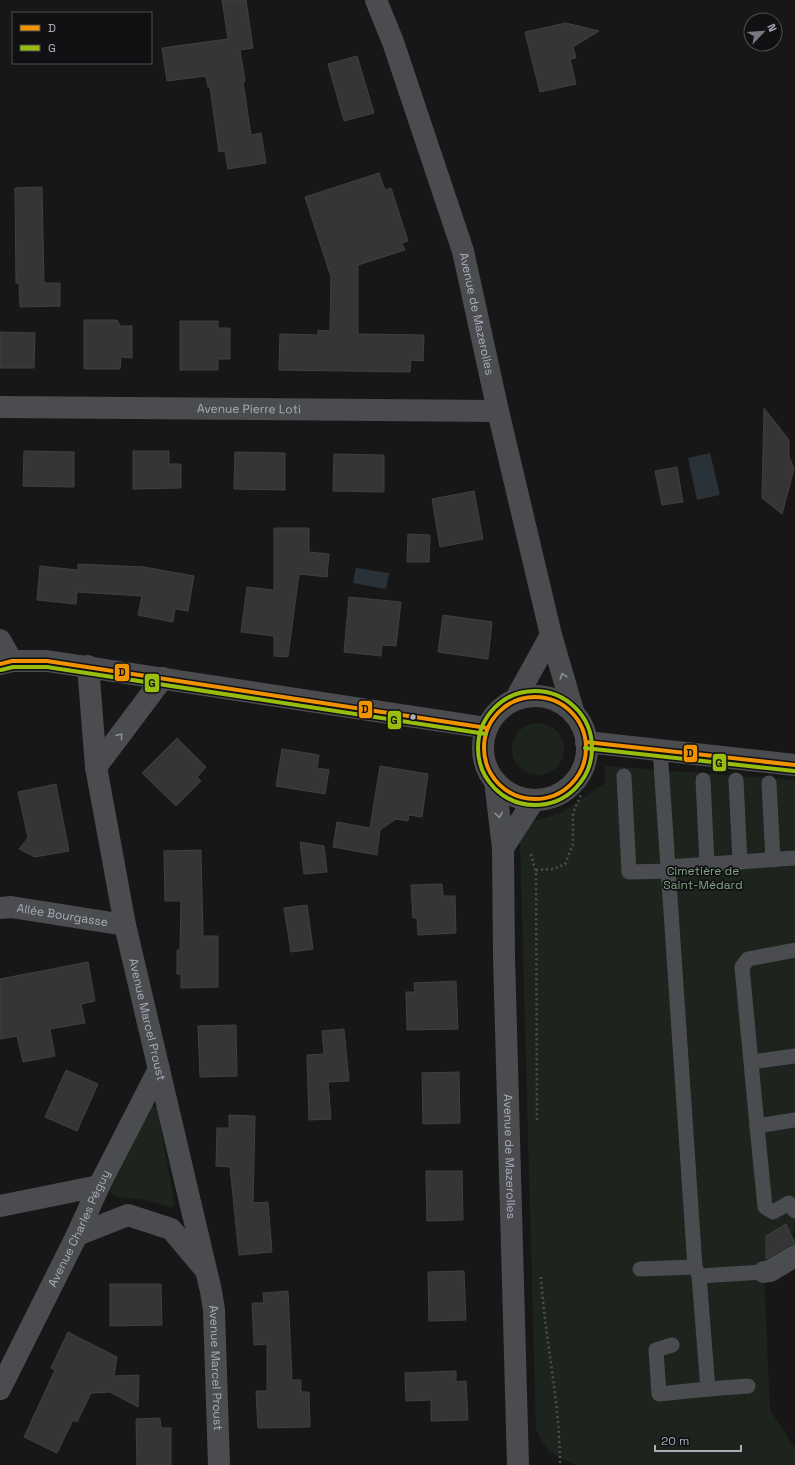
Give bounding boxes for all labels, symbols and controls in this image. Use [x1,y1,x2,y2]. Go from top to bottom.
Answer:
legend [12,12,152,64]
north arrow [743,12,783,52]
text: D [48,20,56,36]
text: N [764,21,780,34]
text: G [48,40,56,56]
street label: Avenue de Mazerolles [456,251,498,377]
street label: Avenue Pierre Loti [197,401,301,417]
line badge: D [114,663,130,682]
text: D [118,665,126,679]
line badge: G [144,673,160,693]
one-way arrow [559,673,568,680]
text: G [148,676,156,690]
line badge: D [358,700,373,719]
text: D [361,702,369,716]
line badge: G [387,710,402,730]
unlabelled marker [408,712,418,722]
text: G [390,713,398,727]
one-way arrow [115,733,122,740]
line badge: D [683,744,698,763]
text: D [686,746,694,760]
line badge: G [712,753,727,772]
text: G [715,756,723,770]
one-way arrow [494,812,503,818]
park label: Cimetière de Saint-Médard [663,863,743,893]
street label: Allée Bourgasse [16,900,109,930]
street label: Avenue Marcel Proust [125,957,169,1082]
street label: Avenue de Mazerolles [500,1094,519,1219]
street label: Avenue Charles Péguy [44,1167,114,1290]
street label: Avenue Marcel Proust [205,1304,226,1431]
scale bar [655,1427,741,1453]
text: 20 m [661,1433,689,1449]

